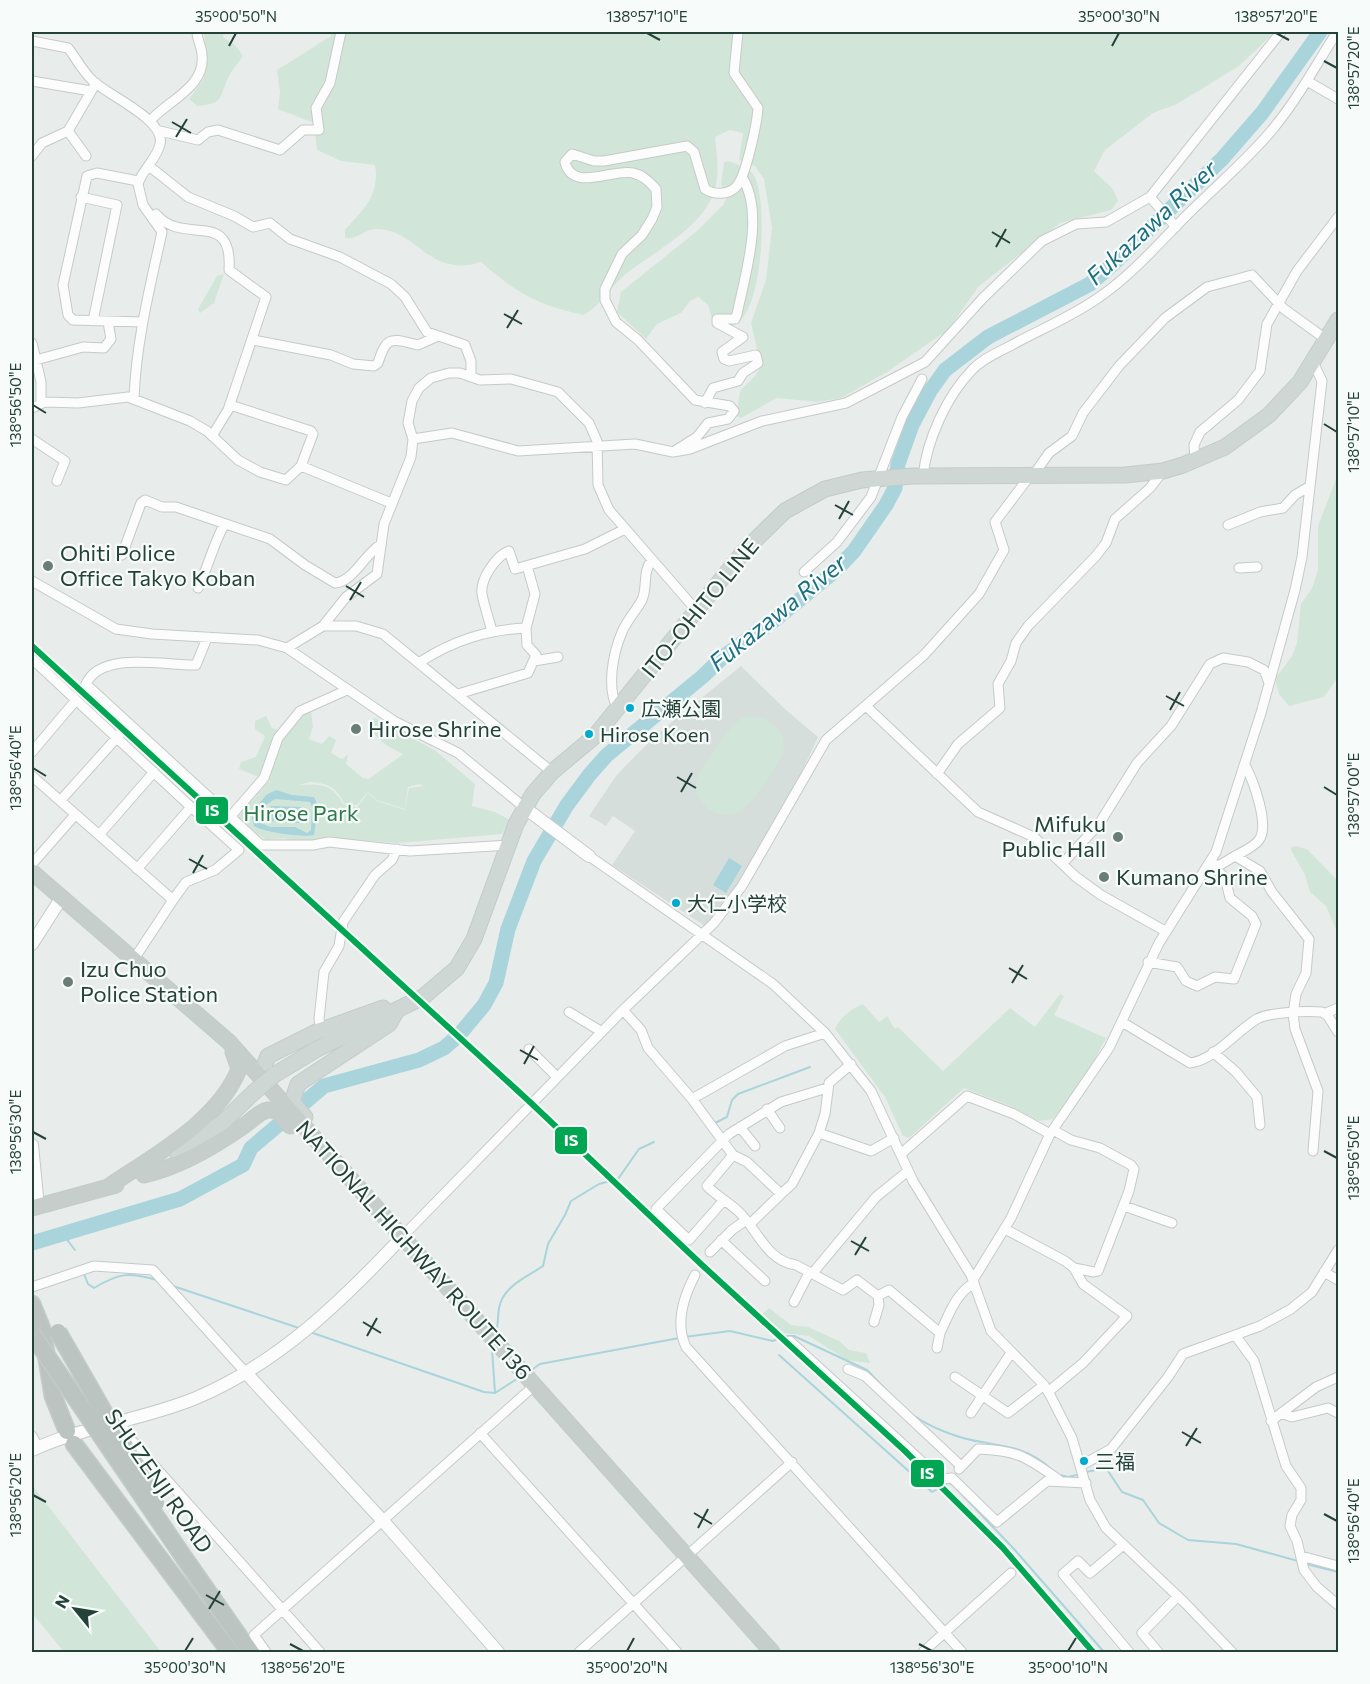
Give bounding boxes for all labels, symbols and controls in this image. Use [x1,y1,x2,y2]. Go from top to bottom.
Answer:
text: 35°00'50"N [195,7,277,25]
text: 138°57'10"E [606,7,688,25]
text: 35°00'30"N [1078,7,1160,25]
text: 138°57'20"E [1234,7,1318,25]
text: 138°57'20"E [1344,26,1362,110]
water label: Fukazawa River [1079,153,1224,290]
text: 138°56'50"E [6,363,24,447]
text: 138°57'10"E [1344,391,1362,473]
street label: ITO-OHITO LINE [635,533,764,683]
place label: Ohiti Police Office Takyo Koban [60,539,255,591]
water label: Fukazawa River [702,547,853,676]
marker: Ohiti Police Office Takyo Koban [41,559,55,573]
place label: 広瀬公園 [641,696,721,720]
marker: 広瀬公園 [624,702,636,714]
place label: Hirose Shrine [368,715,501,742]
marker: Hirose Shrine [349,722,363,736]
place label: Hirose Koen [600,722,710,746]
text: 138°56'40"E [6,725,24,811]
marker: Hirose Koen [583,728,595,740]
text: 138°57'00"E [1344,753,1362,837]
line badge: IS [195,796,229,825]
park label: Hirose Park [243,799,359,826]
text: IS [205,800,220,819]
place label: Mifuku Public Hall [1001,810,1106,862]
marker: Mifuku Public Hall [1111,830,1125,844]
place label: Kumano Shrine [1116,863,1268,890]
marker: Kumano Shrine [1097,870,1111,884]
place label: 大仁小学校 [687,891,787,915]
marker: 大仁小学校 [670,897,682,909]
place label: Izu Chuo Police Station [80,955,218,1007]
marker: Izu Chuo Police Station [61,975,75,989]
text: 138°56'30"E [6,1090,24,1174]
street label: NATIONAL HIGHWAY ROUTE 136 [291,1114,538,1385]
text: 138°56'50"E [1344,1116,1362,1200]
line badge: IS [554,1126,588,1155]
text: IS [564,1130,579,1149]
street label: SHUZENJI ROAD [100,1403,219,1558]
place label: 三福 [1095,1449,1135,1473]
text: 138°56'20"E [6,1453,24,1537]
marker: 三福 [1078,1455,1090,1467]
line badge: IS [910,1459,945,1488]
text: IS [920,1463,935,1482]
text: 138°56'40"E [1344,1478,1362,1564]
north arrow [45,1579,105,1639]
text: N [50,1591,73,1611]
text: 35°00'30"N [144,1658,226,1676]
text: 138°56'20"E [261,1658,345,1676]
text: 35°00'20"N [586,1658,668,1676]
text: 138°56'30"E [890,1658,974,1676]
text: 35°00'10"N [1028,1658,1108,1676]

